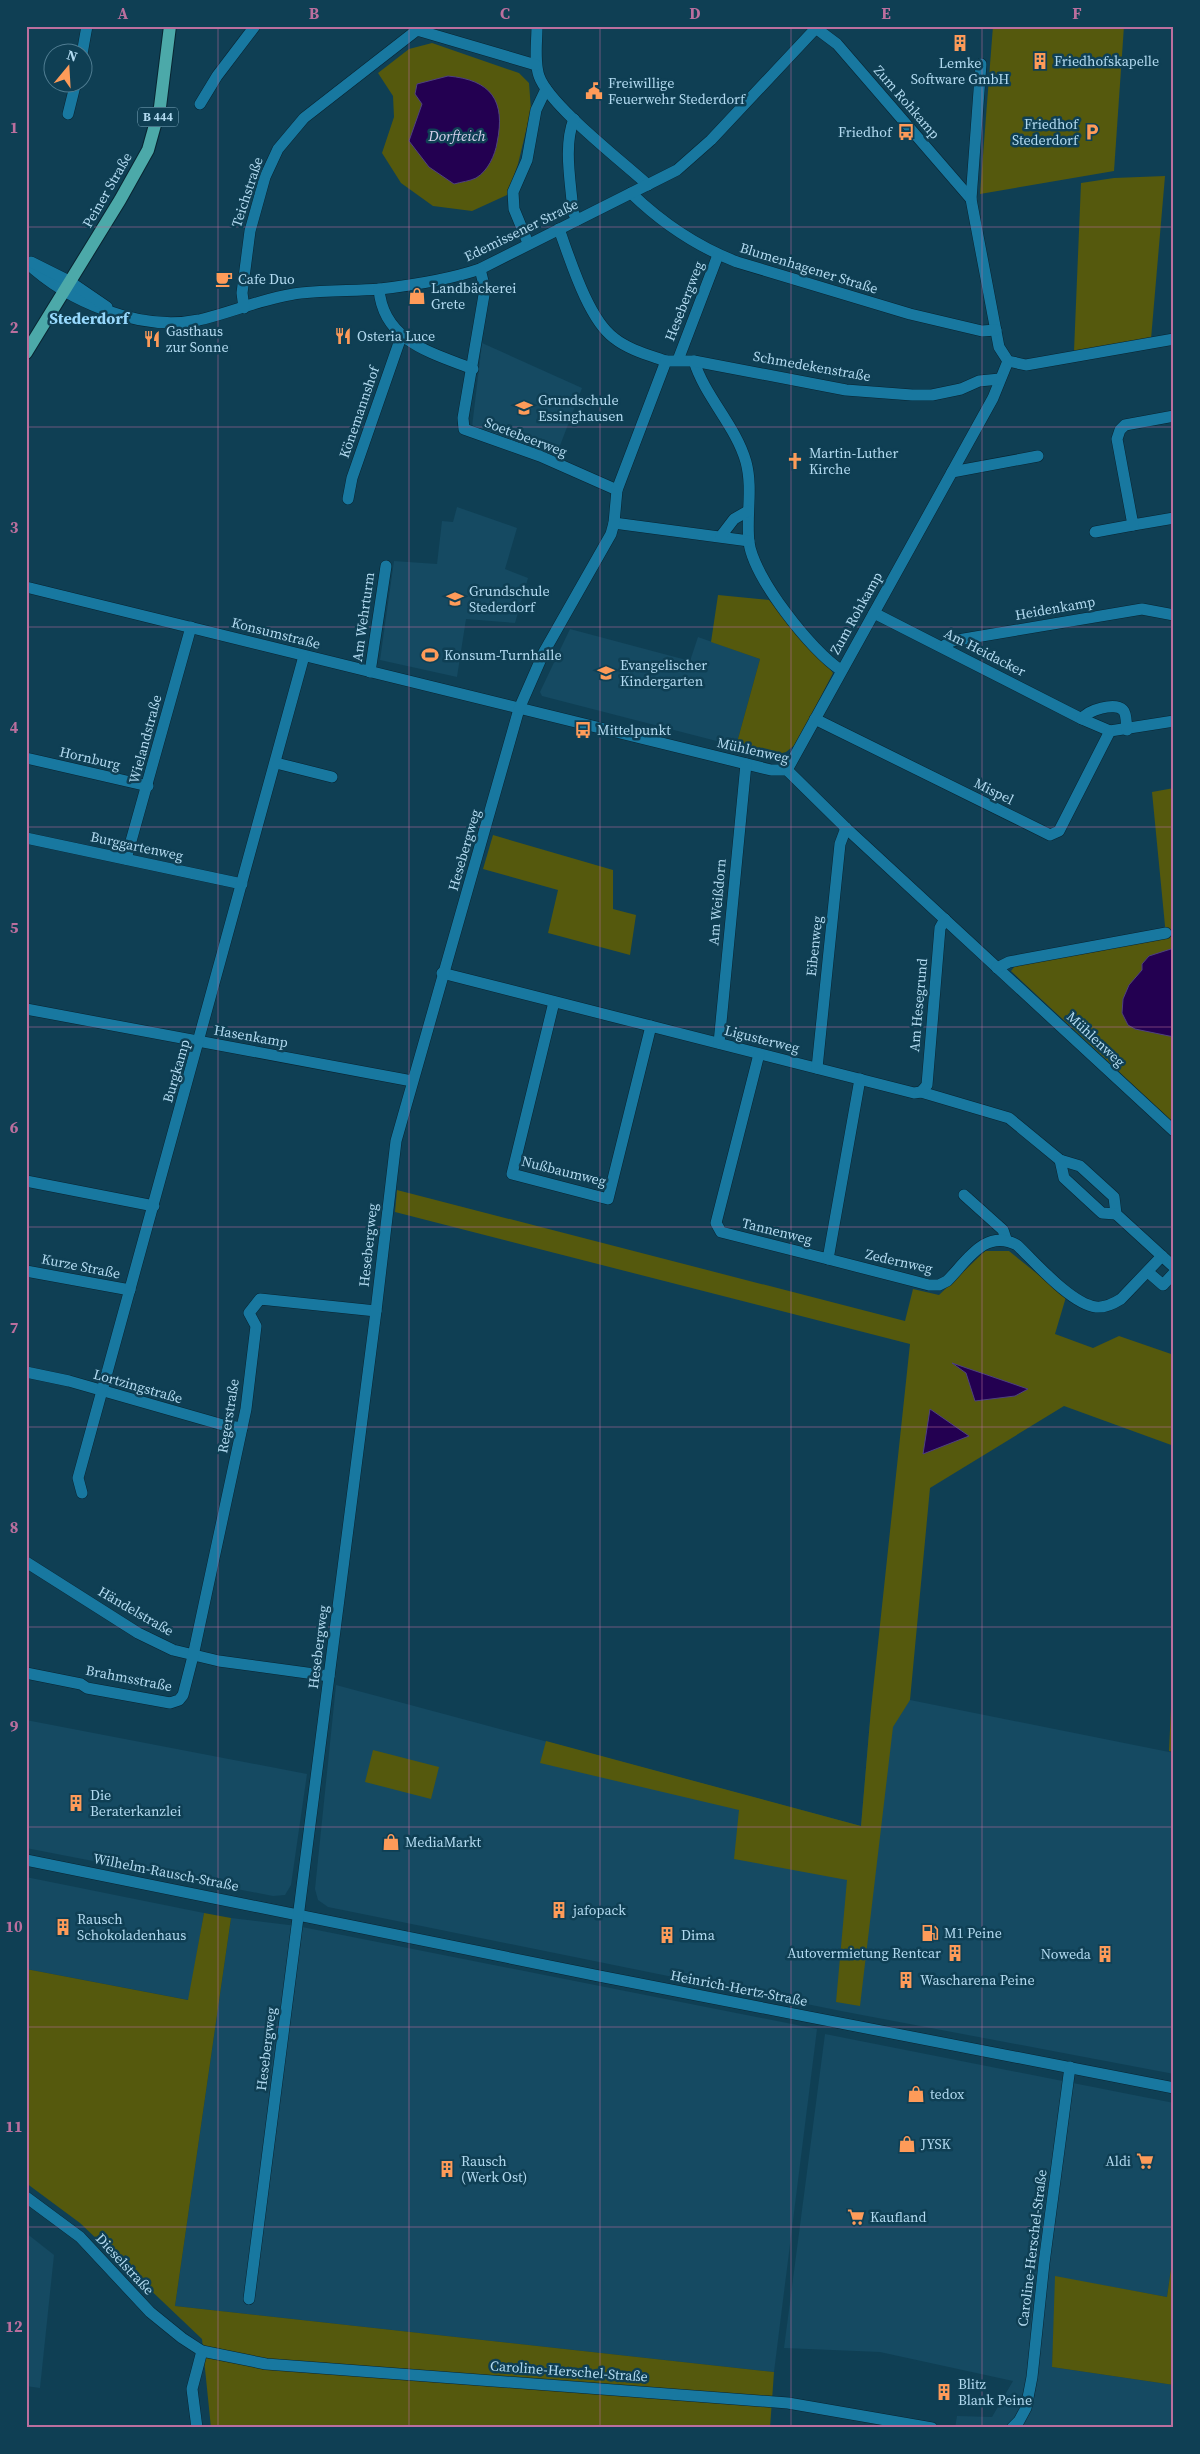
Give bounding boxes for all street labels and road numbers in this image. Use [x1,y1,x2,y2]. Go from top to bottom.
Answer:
street label: Zum Rohkamp [869,61,945,143]
road number: B 444 [138,108,178,126]
street label: Peiner Straße [77,149,137,231]
street label: Teichstraße [226,154,268,230]
street label: Edemissener Straße [461,194,581,266]
street label: Blumenhagener Straße [737,237,881,299]
street label: Hesebergweg [660,258,708,344]
street label: Schmedekenstraße [752,346,872,386]
street label: Könemannshof [334,362,384,461]
street label: Soetebeerweg [482,412,570,462]
street label: Zum Rohkamp [825,568,887,658]
street label: Am Wehrturm [347,571,379,663]
street label: Heidenkamp [1013,591,1097,625]
street label: Konsumstraße [229,612,323,654]
street label: Am Heidacker [941,623,1029,681]
street label: Wielandstraße [124,693,166,785]
street label: Mühlenweg [715,732,791,768]
street label: Hornburg [58,741,122,775]
street label: Mispel [971,773,1017,809]
street label: Hesebergweg [443,807,485,893]
street label: Burggartenweg [89,826,185,866]
street label: Am Weißdorn [703,857,731,946]
street label: Eibenweg [801,915,827,977]
street label: Am Hesegrund [904,957,932,1053]
street label: Mühlenweg [1062,1007,1130,1071]
street label: Hasenkamp [212,1020,290,1052]
street label: Ligusterweg [722,1020,802,1058]
street label: Burgkamp [157,1037,195,1105]
street label: Nußbaumweg [520,1151,608,1191]
street label: Hesebergweg [354,1202,382,1288]
street label: Tannenweg [740,1213,814,1249]
street label: Zedernweg [863,1244,935,1278]
street label: Kurze Straße [40,1249,122,1283]
street label: Lortzingstraße [91,1364,185,1408]
street label: Regerstraße [212,1377,244,1455]
street label: Händelstraße [94,1581,178,1641]
street label: Hesebergweg [303,1604,333,1690]
street label: Brahmsstraße [84,1660,174,1696]
street label: Wilhelm-Rausch-Straße [91,1848,241,1896]
street label: Heinrich-Hertz-Straße [669,1965,809,2011]
street label: Hesebergweg [251,2006,281,2092]
street label: Caroline-Herschel-Straße [1012,2168,1052,2328]
street label: Dieselstraße [91,2229,159,2299]
street label: Caroline-Herschel-Straße [490,2356,648,2386]

